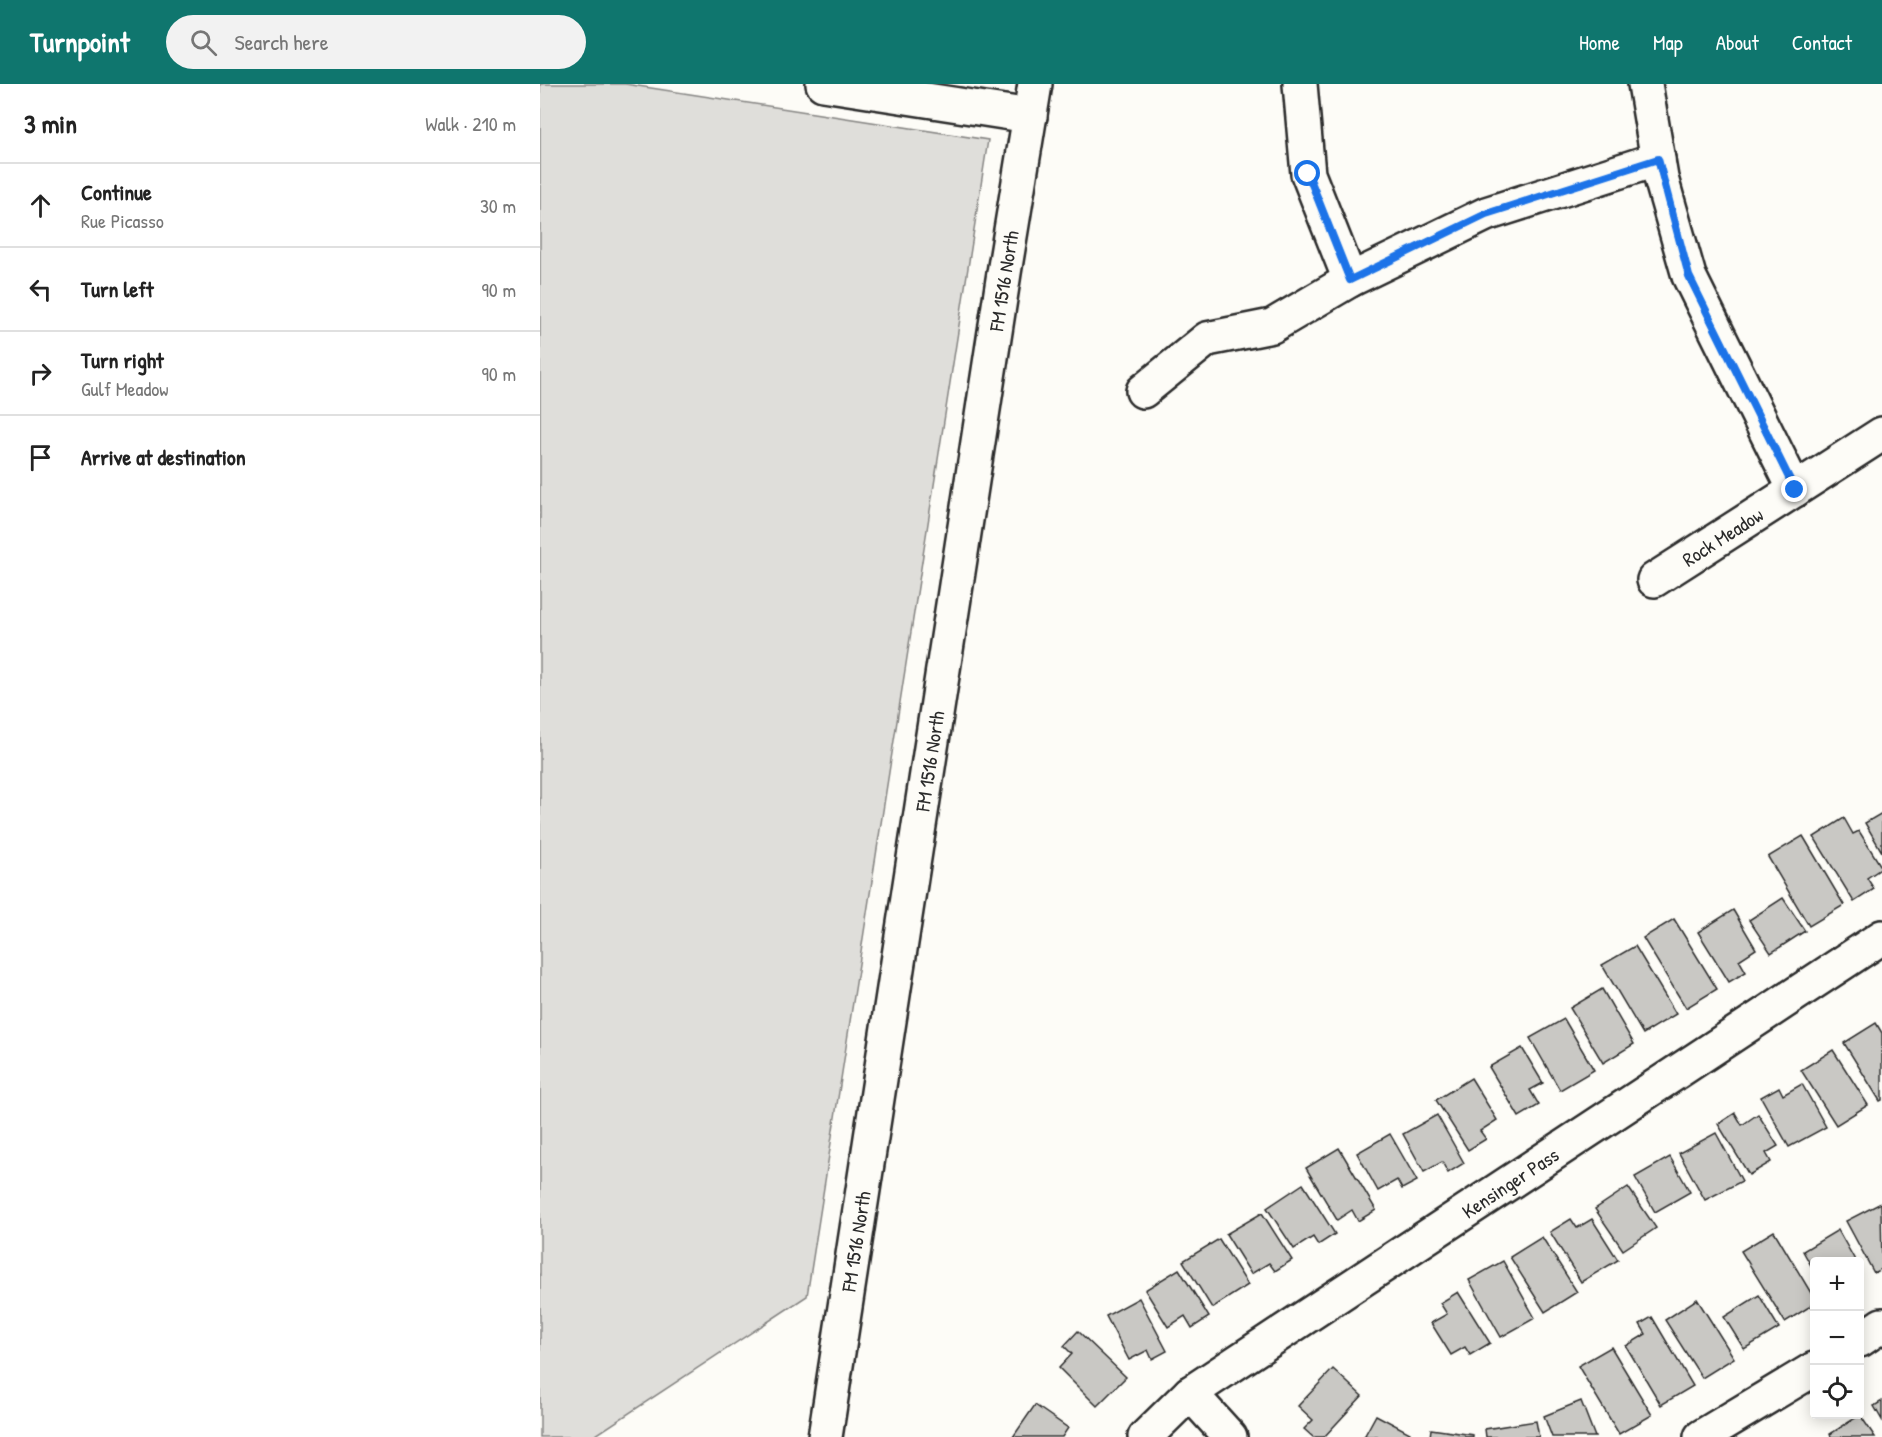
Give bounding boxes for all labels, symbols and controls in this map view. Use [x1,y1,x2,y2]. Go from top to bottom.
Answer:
search box [166,15,586,69]
text: Turnpoint [30,23,130,61]
icon: search [187,26,220,59]
text: Search here [235,27,329,57]
text: Home [1579,28,1620,57]
text: Map [1653,28,1683,57]
text: About [1716,28,1759,57]
text: Contact [1792,28,1852,57]
text: 3 min [24,106,77,141]
text: Walk · 210 m [425,110,516,137]
route start [1294,160,1320,186]
text: Continue [81,177,152,207]
icon: ahead [24,189,57,222]
text: 30 m [480,192,516,219]
text: Rue Picasso [81,207,164,234]
street label: FM 1516 North [982,228,1024,334]
icon: left [24,273,57,306]
text: Turn left [81,274,154,304]
text: 90 m [482,276,516,303]
text: Turn right [81,345,164,375]
icon: right [24,357,57,390]
text: 90 m [482,360,516,387]
text: Gulf Meadow [81,375,169,402]
icon: arrive [24,441,57,474]
text: Arrive at destination [81,442,246,472]
route end [1781,476,1807,502]
street label: Rock Meadow [1677,500,1768,572]
street label: FM 1516 North [908,709,950,814]
street label: Kensinger Pass [1456,1140,1564,1224]
street label: FM 1516 North [834,1189,876,1294]
map controls [1810,1257,1864,1419]
button: + [1810,1257,1864,1311]
button: − [1810,1311,1864,1365]
button: locate [1810,1365,1864,1419]

